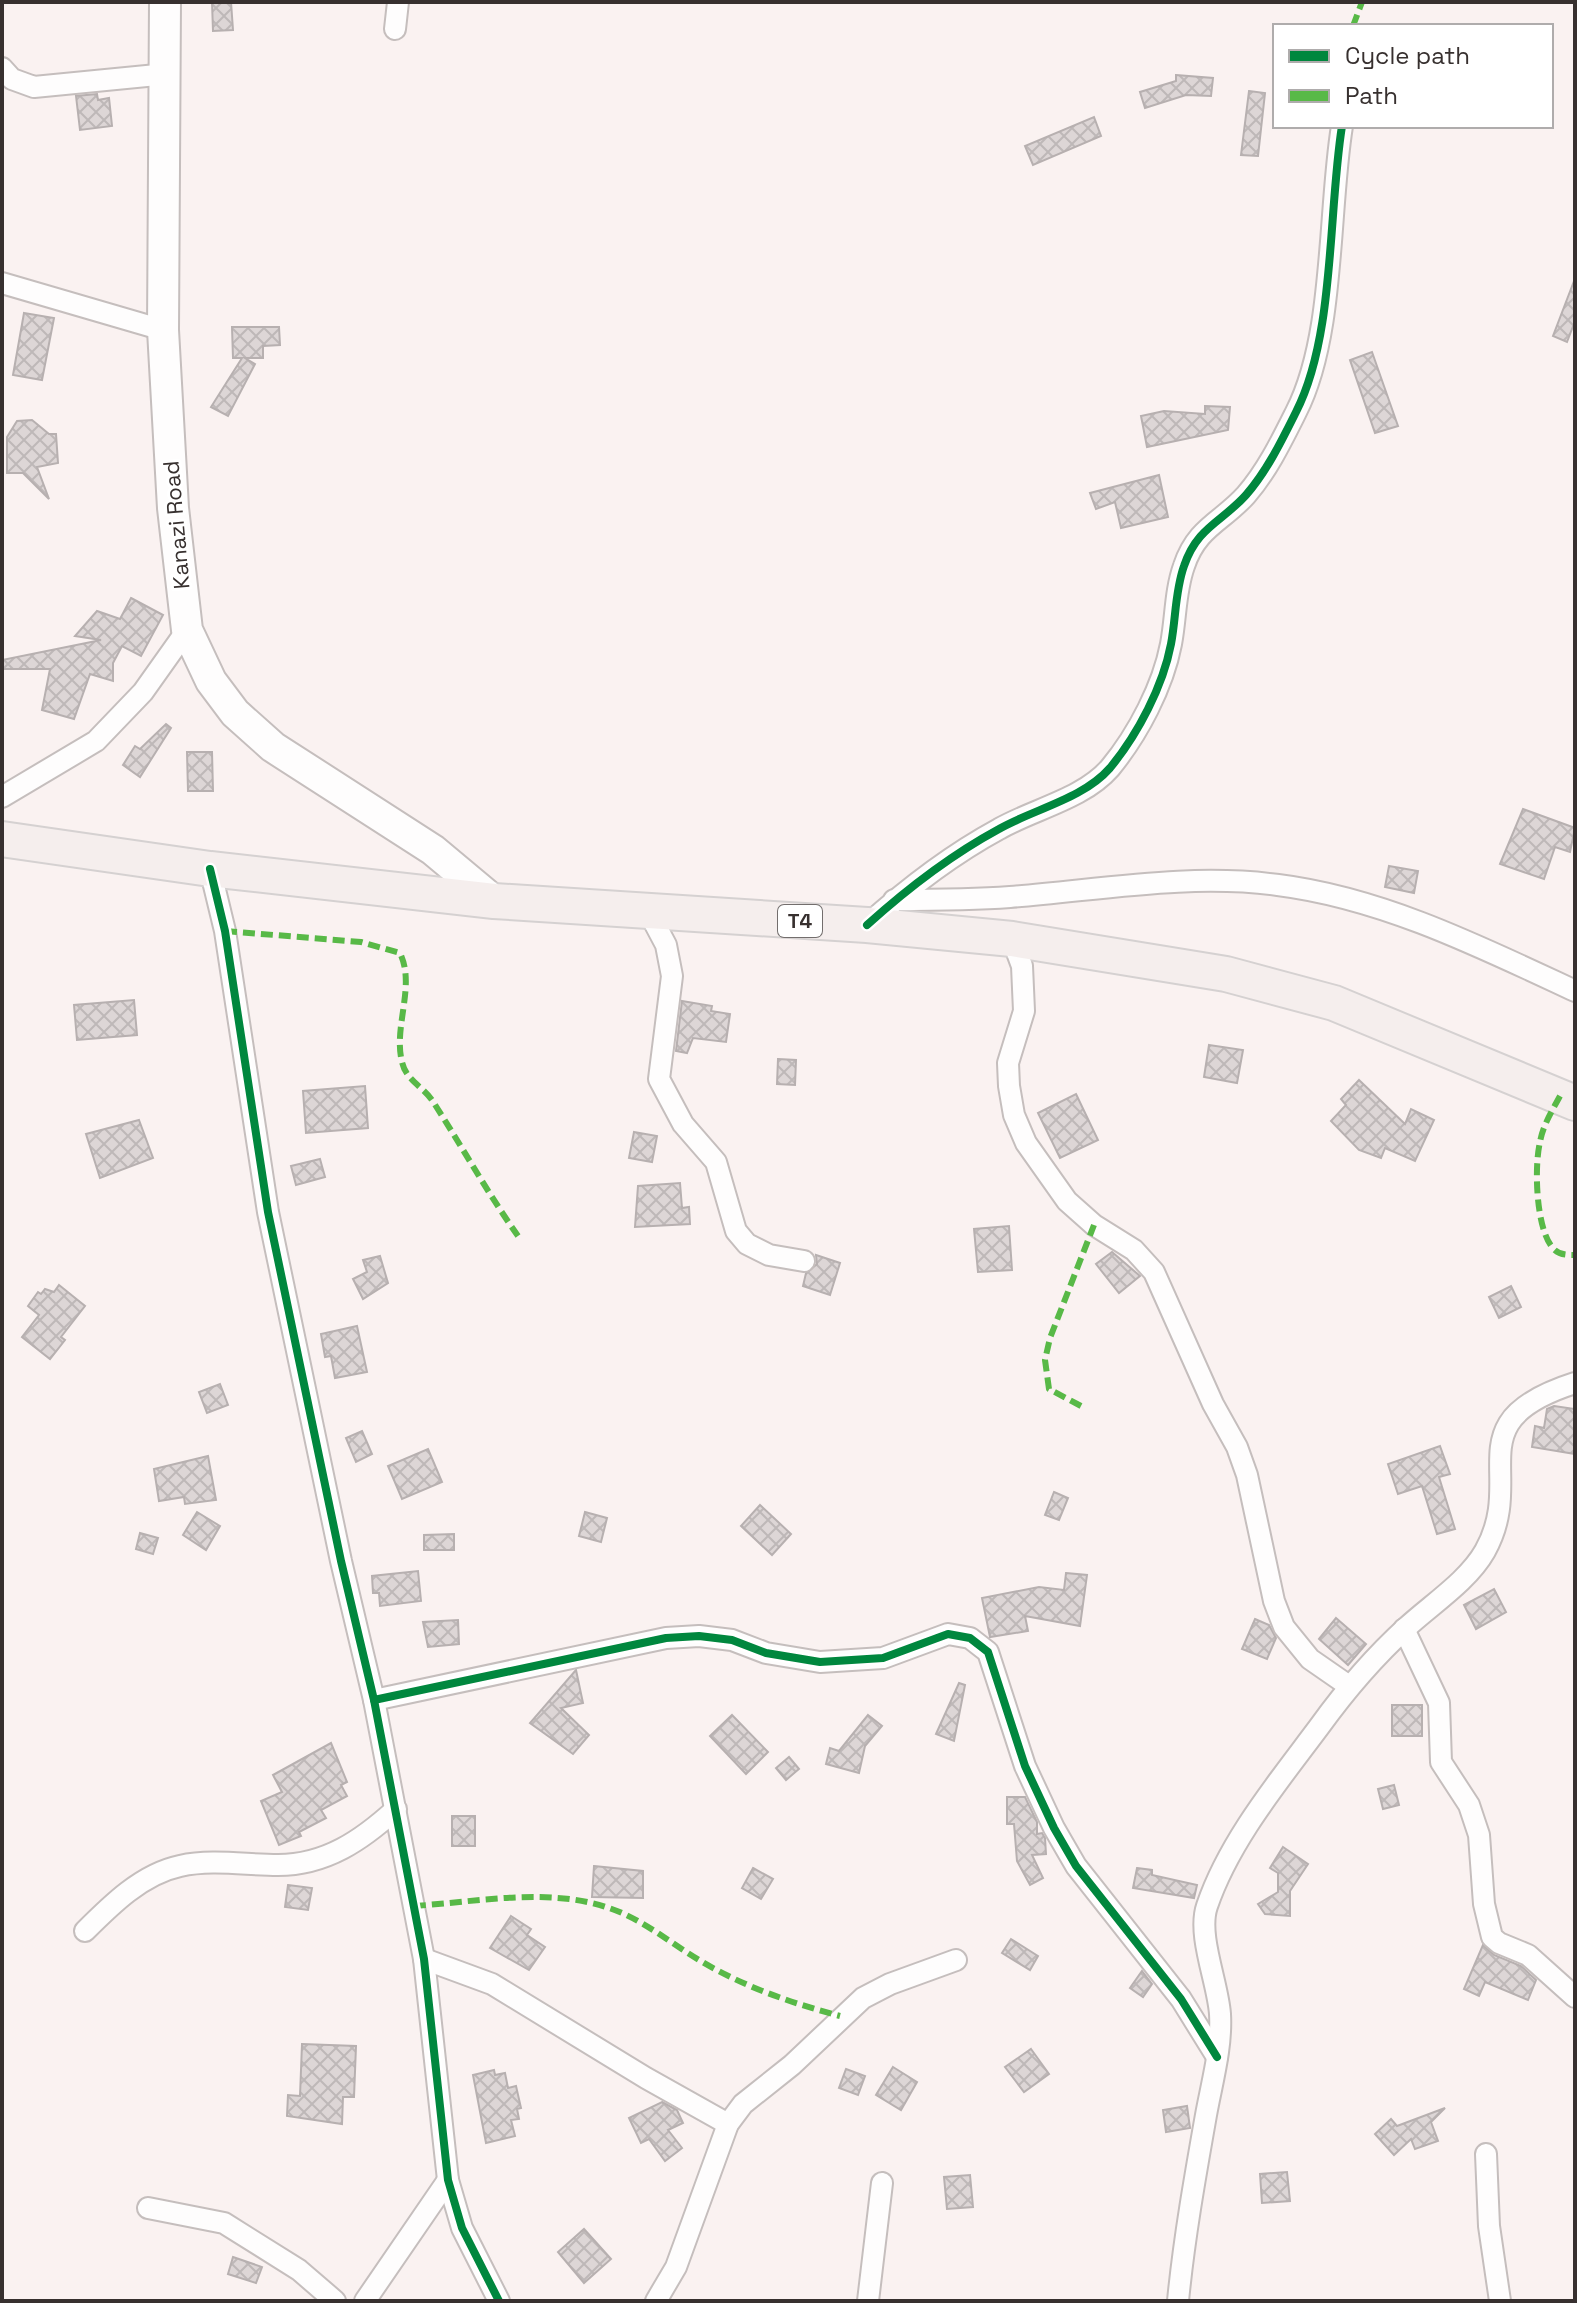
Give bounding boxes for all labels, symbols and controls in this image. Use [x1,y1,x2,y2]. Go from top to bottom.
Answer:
legend [1273,24,1553,128]
text: Cycle path [1345,40,1470,71]
text: Path [1345,80,1398,111]
street label: Kanazi Road [156,460,196,590]
road number: T4 [778,905,822,937]

